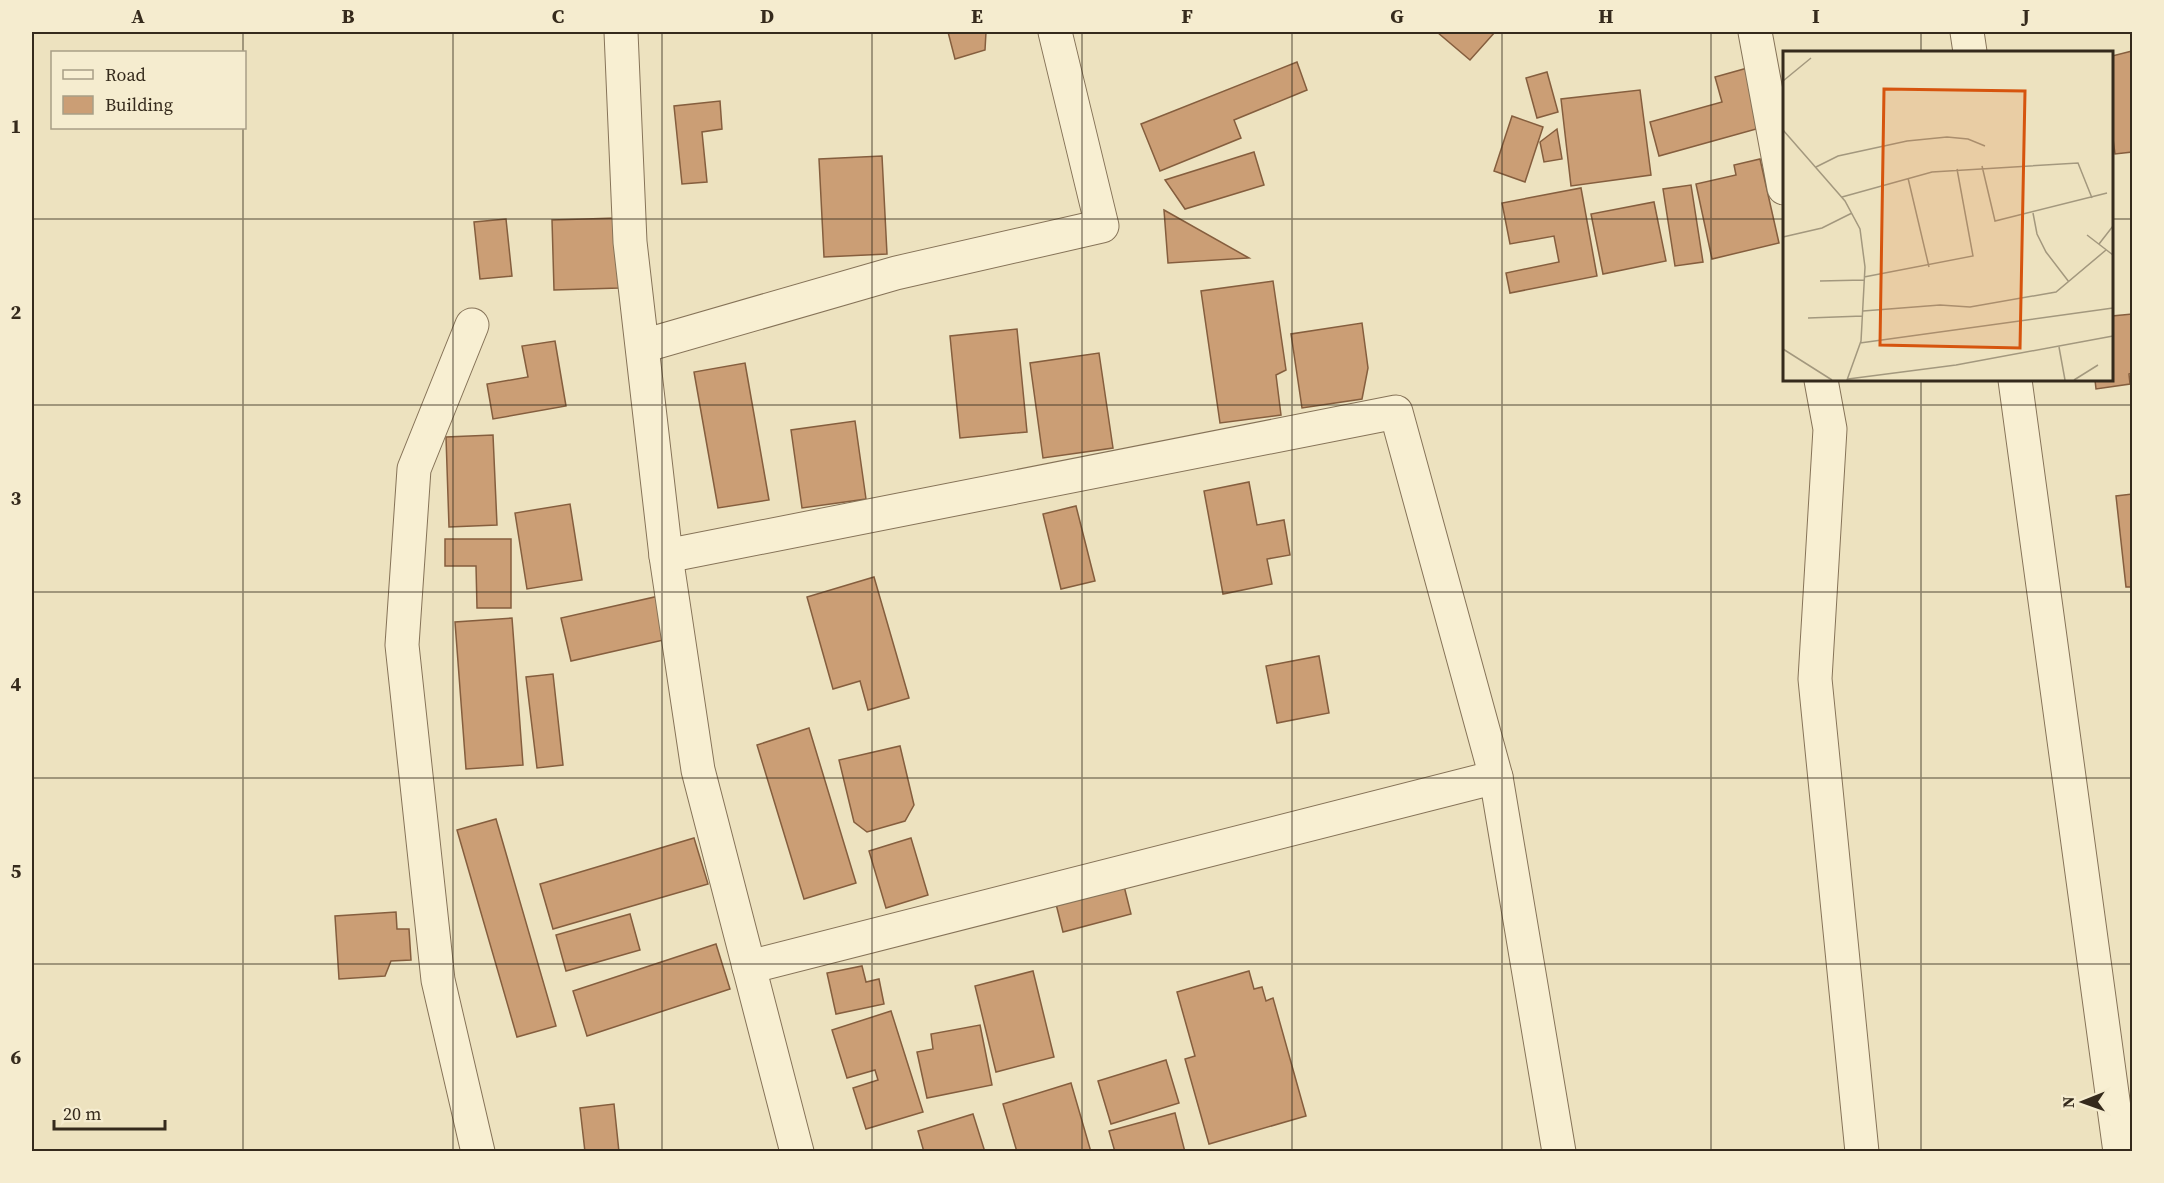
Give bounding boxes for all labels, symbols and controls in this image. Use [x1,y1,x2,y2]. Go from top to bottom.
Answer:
text: A [131,2,145,30]
text: B [341,2,355,30]
text: C [552,2,564,30]
text: D [760,2,774,30]
text: E [971,2,983,30]
text: F [1181,2,1193,30]
text: G [1390,2,1404,30]
text: H [1598,2,1614,30]
text: I [1812,2,1820,30]
text: J [2020,2,2030,30]
legend [51,51,246,129]
inset map [1783,51,2113,381]
text: Road [105,62,146,87]
text: Building [105,92,173,117]
text: 1 [11,112,21,140]
text: 2 [11,298,22,326]
text: 3 [11,484,22,512]
text: 4 [11,670,22,698]
text: 5 [11,857,22,885]
text: 6 [11,1043,22,1071]
north arrow [2053,1072,2113,1132]
scale bar [54,1093,165,1131]
text: N [2057,1096,2079,1108]
text: 20 m [63,1101,101,1126]

